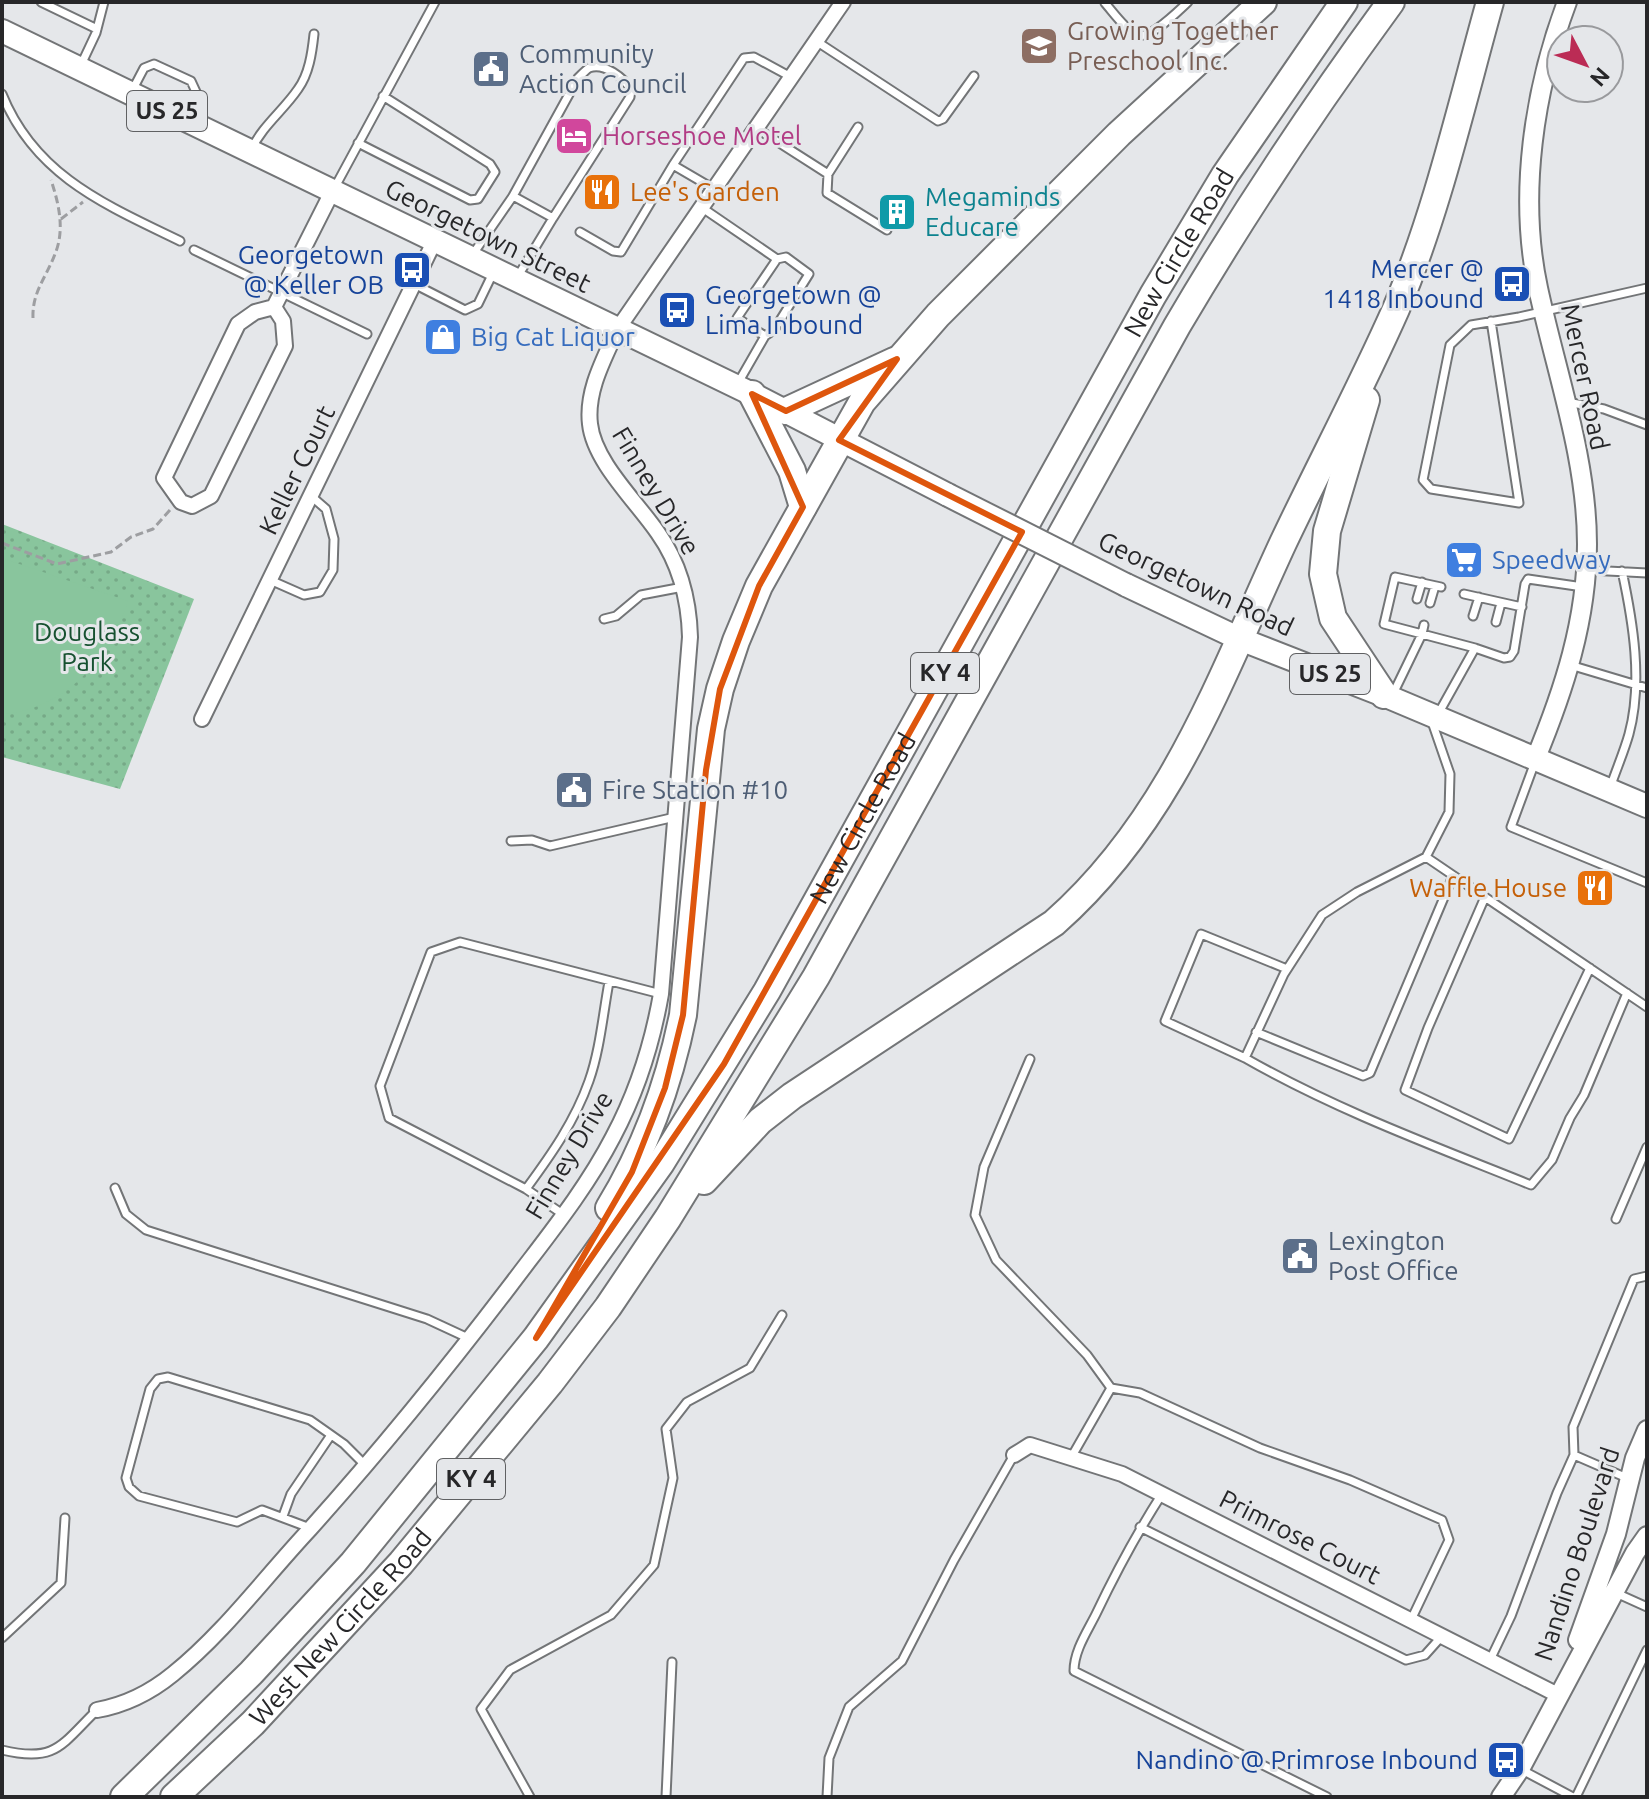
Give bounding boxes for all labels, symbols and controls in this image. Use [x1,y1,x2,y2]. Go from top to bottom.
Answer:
place label: Growing Together Preschool Inc. [1067,16,1279,75]
north arrow [1545,24,1625,104]
school or university icon: Growing Together Preschool Inc. [1018,25,1060,67]
place label: Community Action Council [519,39,687,98]
public building icon: Community Action Council [470,48,512,90]
text: N [1586,63,1615,92]
road number: US 25 [127,91,207,131]
hotel icon: Horseshoe Motel [553,115,595,157]
place label: Horseshoe Motel [602,121,802,150]
street label: New Circle Road [1118,163,1239,342]
restaurant icon: Lee's Garden [581,171,623,213]
street label: Georgetown Street [381,173,596,298]
place label: Lee's Garden [630,177,780,206]
place label: Megaminds Educare [925,182,1060,241]
building icon: Megaminds Educare [876,191,918,233]
place label: Georgetown @ Keller OB [238,240,384,299]
bus stop icon: Georgetown @ Keller OB [391,249,433,291]
place label: Mercer @ 1418 Inbound [1323,254,1484,313]
bus stop icon: Mercer @ 1418 Inbound [1491,263,1533,305]
place label: Georgetown @ Lima Inbound [705,280,882,339]
bus stop icon: Georgetown @ Lima Inbound [656,289,698,331]
street label: Mercer Road [1556,301,1615,453]
shop icon: Big Cat Liquor [422,316,464,358]
place label: Big Cat Liquor [471,322,635,351]
street label: Keller Court [253,401,340,539]
street label: Finney Drive [607,422,706,560]
street label: Georgetown Road [1094,526,1298,642]
supermarket icon: Speedway [1443,539,1485,581]
place label: Speedway [1492,545,1611,574]
park label: Douglass Park [34,617,140,676]
road number: KY 4 [911,653,979,693]
road number: US 25 [1290,654,1370,694]
street label: New Circle Road [803,728,921,908]
public building icon: Fire Station #10 [553,769,595,811]
place label: Fire Station #10 [602,775,788,804]
restaurant icon: Waffle House [1574,867,1616,909]
place label: Waffle House [1409,873,1567,902]
street label: Finney Drive [519,1086,618,1224]
place label: Lexington Post Office [1328,1226,1459,1285]
public building icon: Lexington Post Office [1279,1235,1321,1277]
street label: Nandino Boulevard [1528,1443,1625,1664]
road number: KY 4 [437,1459,505,1499]
street label: Primrose Court [1215,1483,1386,1590]
street label: West New Circle Road [243,1523,437,1731]
bus stop icon: Nandino @ Primrose Inbound [1485,1739,1527,1781]
place label: Nandino @ Primrose Inbound [1136,1745,1478,1774]

